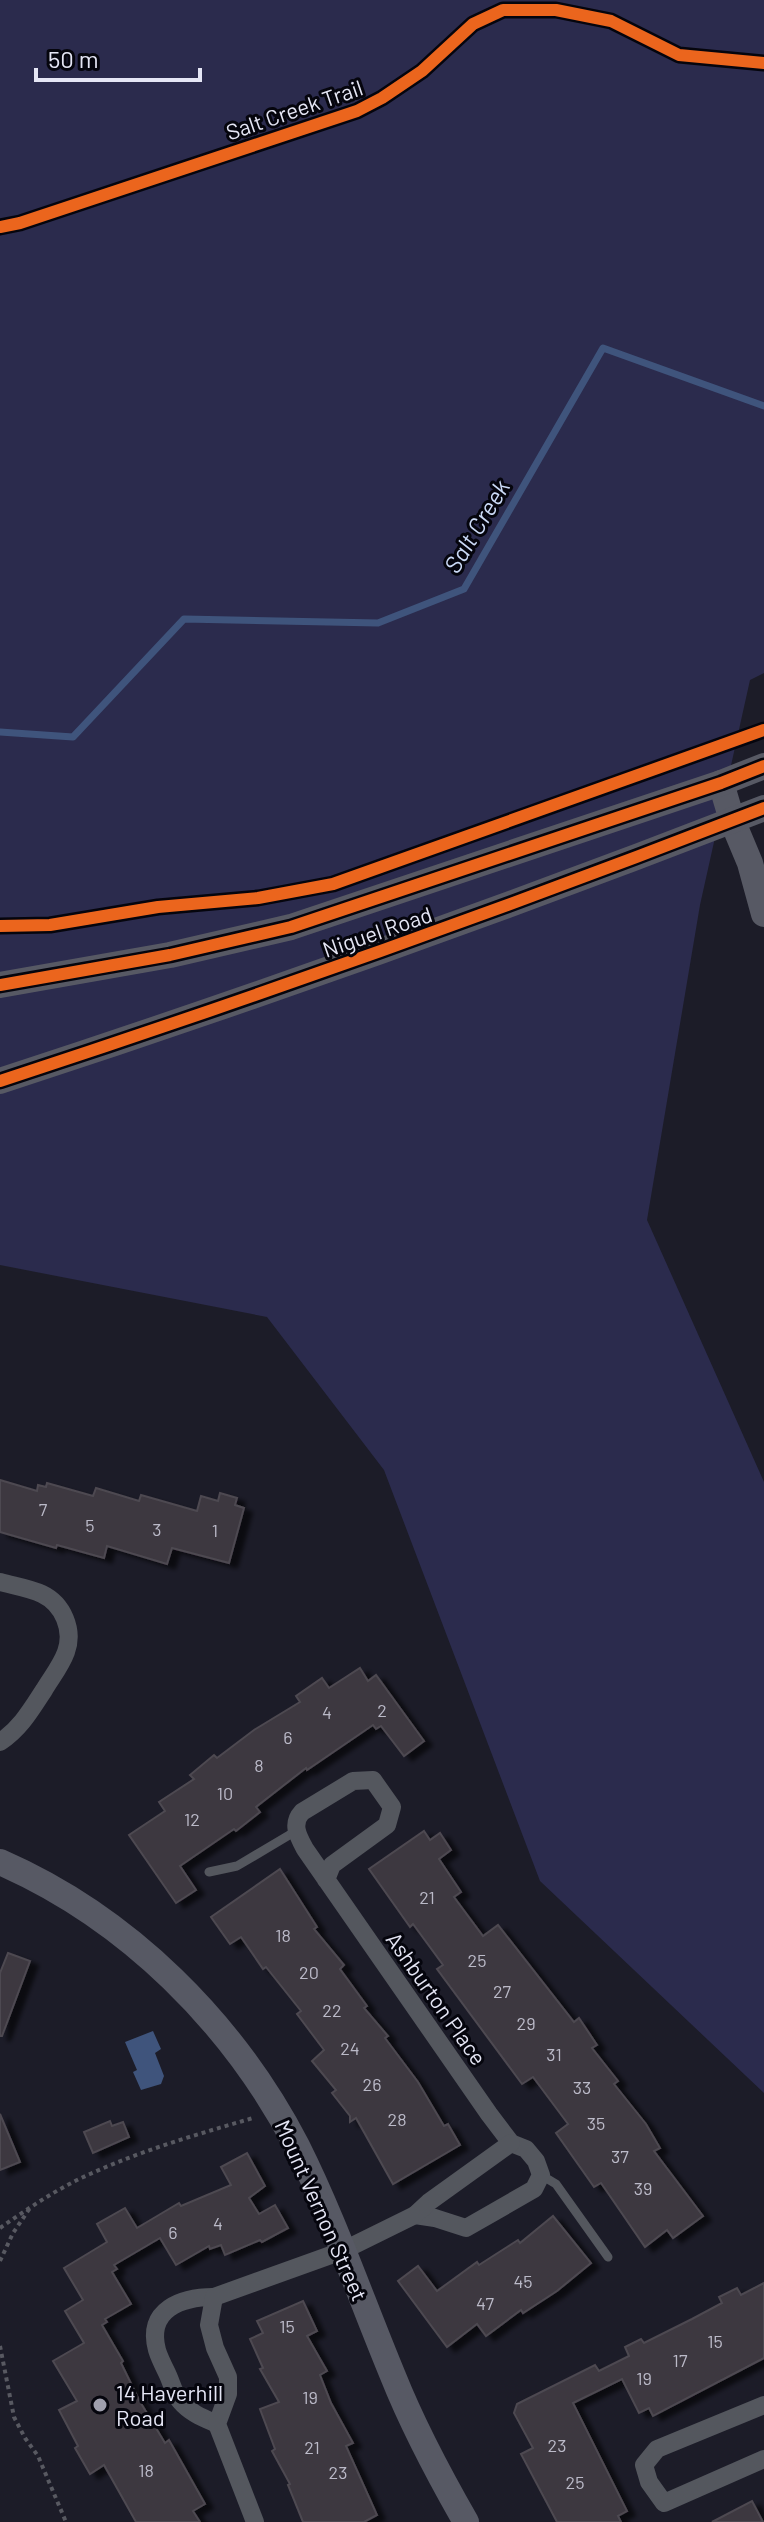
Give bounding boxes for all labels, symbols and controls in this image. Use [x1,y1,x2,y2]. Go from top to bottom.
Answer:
scale bar [36,32,200,82]
text: 50 m [48,44,99,73]
street label: Salt Creek Trail [222,73,366,145]
water label: Salt Creek [437,474,515,578]
street label: Niguel Road [319,900,435,962]
house number: 7 [39,1498,48,1520]
house number: 5 [85,1514,95,1536]
house number: 3 [152,1518,162,1540]
house number: 1 [212,1519,218,1541]
house number: 2 [377,1699,387,1721]
house number: 4 [322,1701,332,1723]
house number: 6 [283,1726,293,1748]
house number: 8 [254,1754,264,1776]
house number: 10 [217,1782,233,1804]
house number: 12 [184,1808,200,1830]
house number: 21 [419,1886,435,1908]
house number: 18 [275,1924,291,1946]
street label: Ashburton Place [382,1927,492,2069]
house number: 25 [468,1949,486,1971]
house number: 20 [299,1961,319,1983]
house number: 27 [493,1980,512,2002]
house number: 22 [322,1999,342,2021]
house number: 29 [516,2012,536,2034]
house number: 24 [340,2037,360,2059]
house number: 31 [546,2043,562,2065]
house number: 26 [363,2073,381,2095]
house number: 33 [573,2076,591,2098]
house number: 28 [387,2108,407,2130]
house number: 35 [587,2112,605,2134]
street label: Mount Vernon Street [270,2115,374,2305]
house number: 37 [611,2145,629,2167]
house number: 39 [634,2177,652,2199]
house number: 4 [213,2212,223,2234]
house number: 6 [168,2221,178,2243]
house number: 45 [513,2270,533,2292]
house number: 47 [476,2292,494,2314]
house number: 15 [279,2315,295,2337]
house number: 15 [707,2330,723,2352]
house number: 17 [673,2349,688,2371]
house number: 19 [636,2367,652,2389]
place label: 14 Haverhill Road [116,2379,223,2430]
house number: 19 [302,2386,318,2408]
marker: 14 Haverhill Road [91,2396,109,2414]
house number: 23 [548,2434,566,2456]
house number: 21 [304,2436,320,2458]
house number: 18 [138,2459,154,2481]
house number: 23 [329,2461,347,2483]
house number: 25 [566,2471,584,2493]

